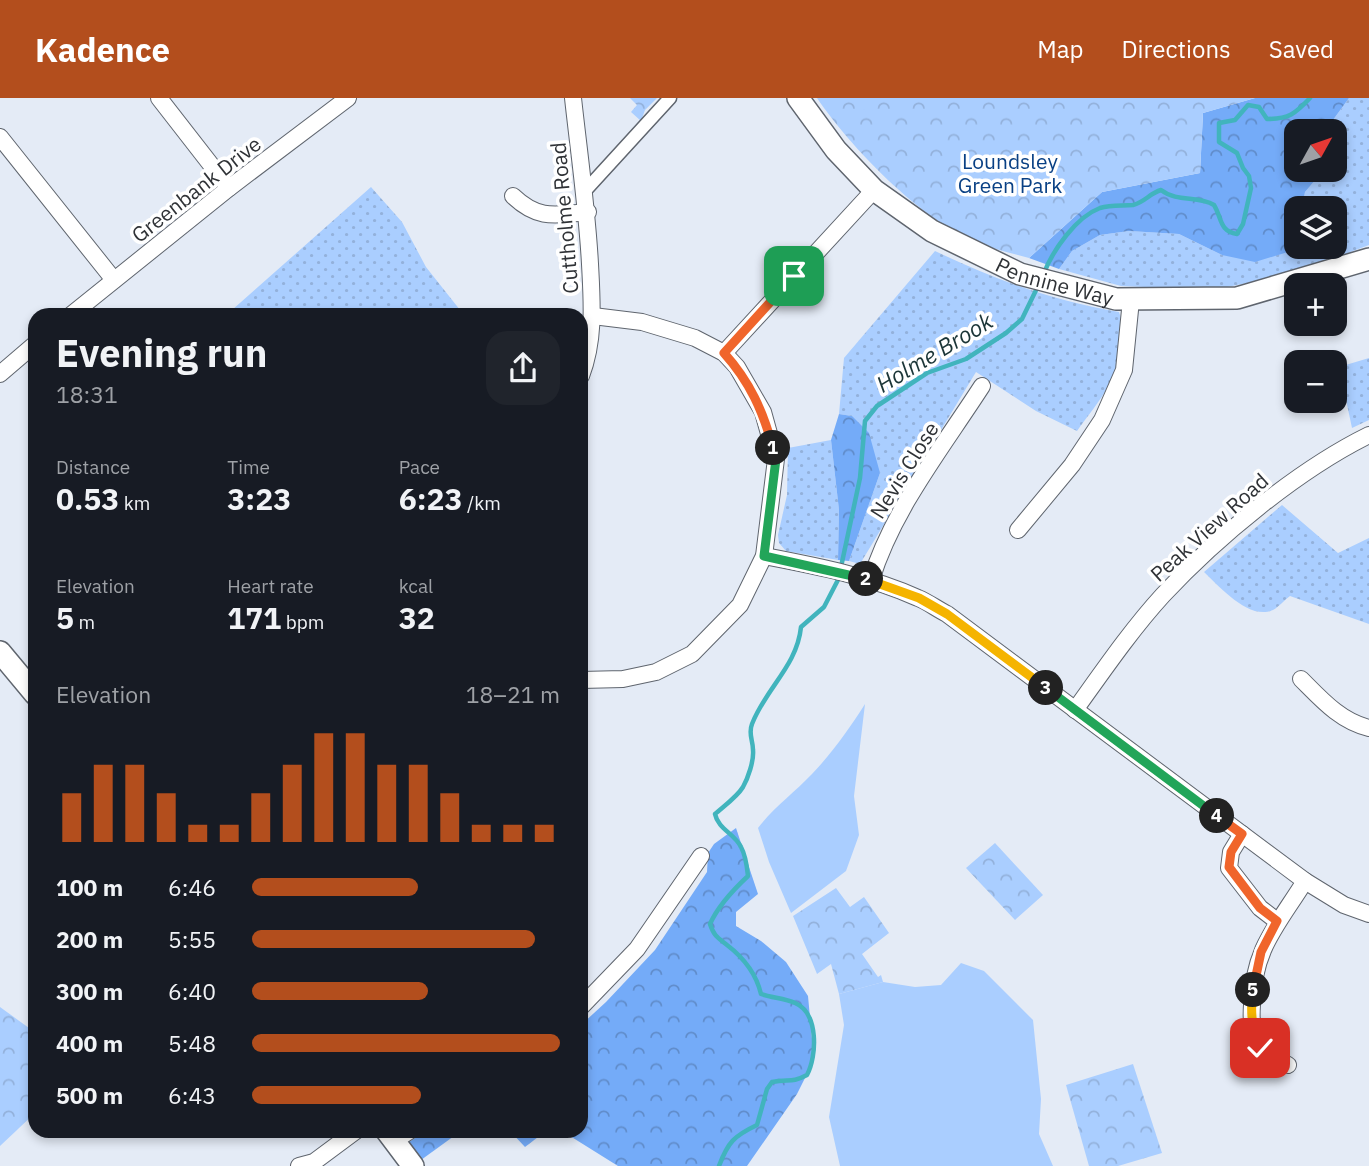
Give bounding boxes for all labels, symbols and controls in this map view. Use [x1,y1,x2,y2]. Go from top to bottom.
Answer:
text: Kadence [35,28,170,71]
text: Map [1037,33,1083,65]
text: Directions [1121,33,1231,65]
text: Saved [1269,33,1334,65]
north arrow [1284,119,1348,182]
map controls [1284,119,1347,413]
street label: Greenbank Drive [125,130,267,248]
street label: Cuttholme Road [543,141,585,295]
park label: Loundsley Green Park [958,147,1062,199]
button: layers [1284,196,1347,259]
pin [764,246,824,306]
street label: Pennine Way [991,250,1117,312]
icon: arrive [775,257,813,295]
button: + [1284,273,1347,336]
water label: Holme Brook [870,305,999,399]
text: Evening run [56,328,267,377]
button: share [486,331,560,405]
button: − [1284,350,1347,413]
text: 18:31 [56,379,118,409]
street label: Nevis Close [863,416,945,524]
pin: 1 [756,430,790,466]
text: 1 [767,435,778,459]
text: Distance [56,455,130,479]
text: Time [227,455,270,479]
text: Pace [399,455,440,479]
street label: Peak View Road [1144,466,1274,588]
text: 0.53 [56,479,119,518]
text: 3:23 [227,479,291,518]
text: 6:23 [399,479,463,518]
text: km [119,491,150,515]
text: /km [463,491,501,515]
pin: 2 [848,561,884,596]
text: 2 [860,566,871,590]
text: Elevation [56,574,135,598]
text: Heart rate [227,574,314,598]
text: kcal [399,574,433,598]
text: 5 [56,598,74,637]
text: 171 [227,598,281,637]
text: 32 [399,598,435,637]
text: m [74,610,95,634]
text: bpm [281,610,324,634]
pin: 3 [1028,670,1064,706]
text: 3 [1040,675,1051,699]
text: Elevation [56,679,151,709]
text: 18–21 m [466,679,560,709]
pin: 4 [1200,798,1234,834]
text: 4 [1211,803,1222,827]
text: 100 m [56,872,123,902]
text: 6:46 [168,872,216,902]
text: 200 m [56,924,123,954]
text: 5:55 [168,924,216,954]
pin: 5 [1236,972,1270,1008]
text: 300 m [56,976,123,1006]
text: 6:40 [168,976,216,1006]
text: 5 [1247,977,1258,1001]
pin [1230,1018,1290,1078]
text: 400 m [56,1028,123,1058]
text: 5:48 [168,1028,216,1058]
icon: check [1241,1029,1279,1067]
text: 500 m [56,1080,123,1110]
text: 6:43 [168,1080,216,1110]

